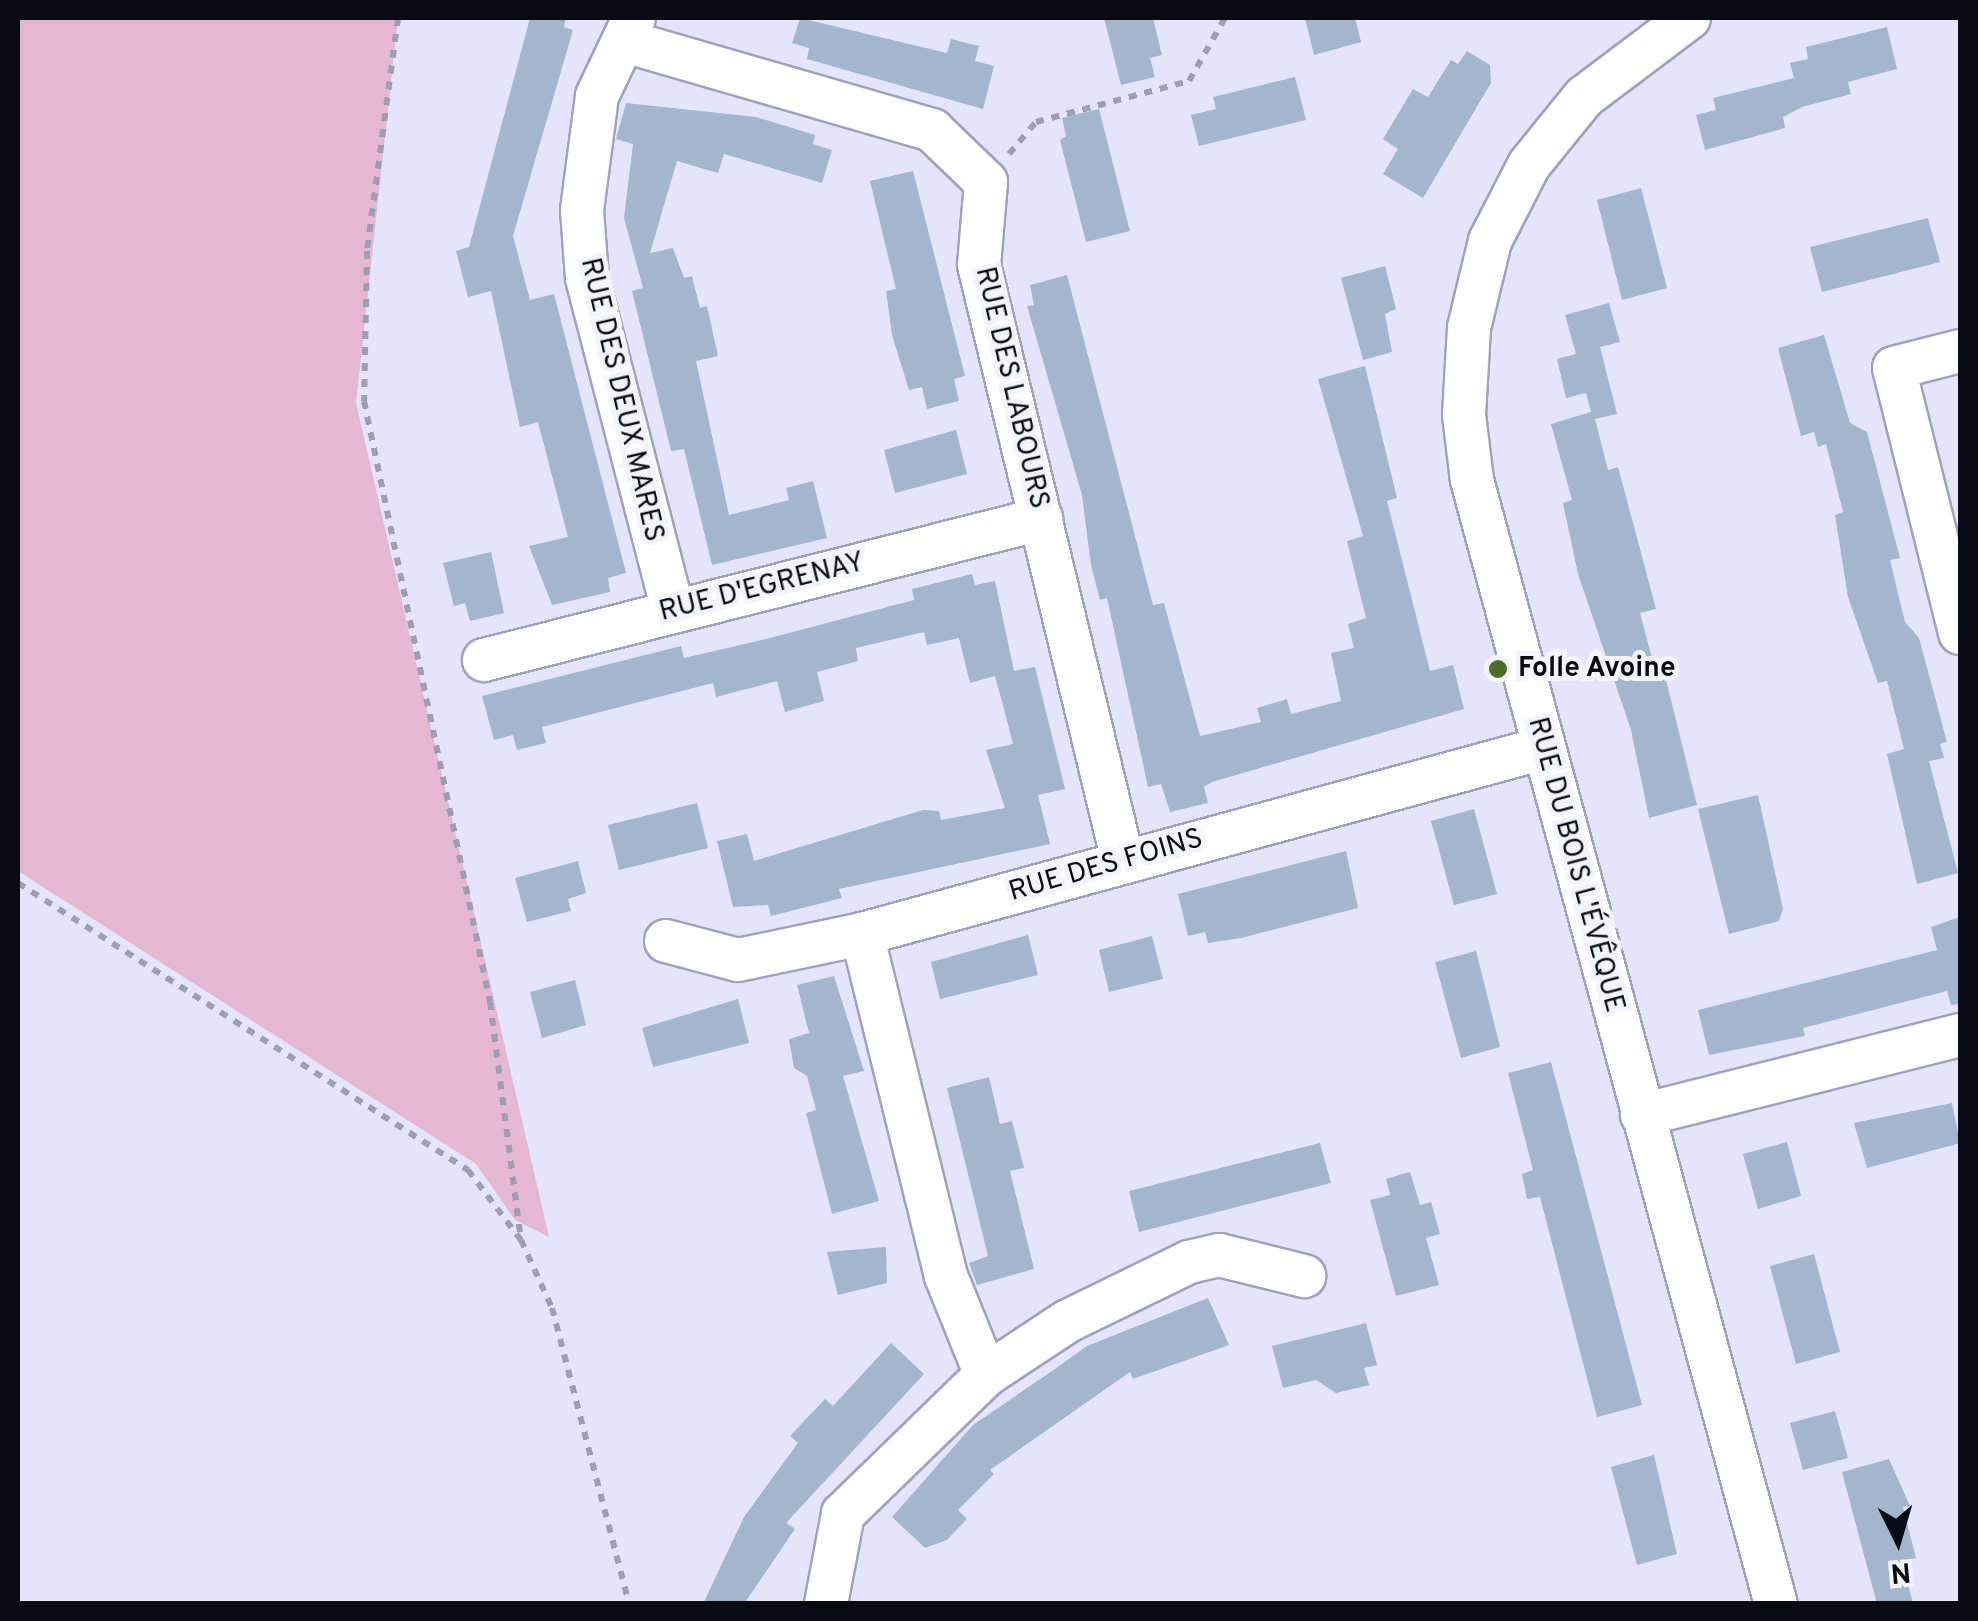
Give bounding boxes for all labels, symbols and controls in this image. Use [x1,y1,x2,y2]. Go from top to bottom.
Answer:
street label: RUE DES DEUX MARES [572,255,670,545]
street label: RUE DES LABOURS [967,264,1055,512]
street label: RUE D'EGRENAY [656,546,868,630]
place label: Folle Avoine [1518,652,1677,686]
marker: Folle Avoine [1487,658,1509,680]
street label: RUE DU BOIS L'ÉVÊQUE [1519,714,1631,1016]
street label: RUE DES FOINS [1005,822,1207,910]
north arrow [1848,1491,1948,1591]
text: N [1889,1552,1912,1590]

